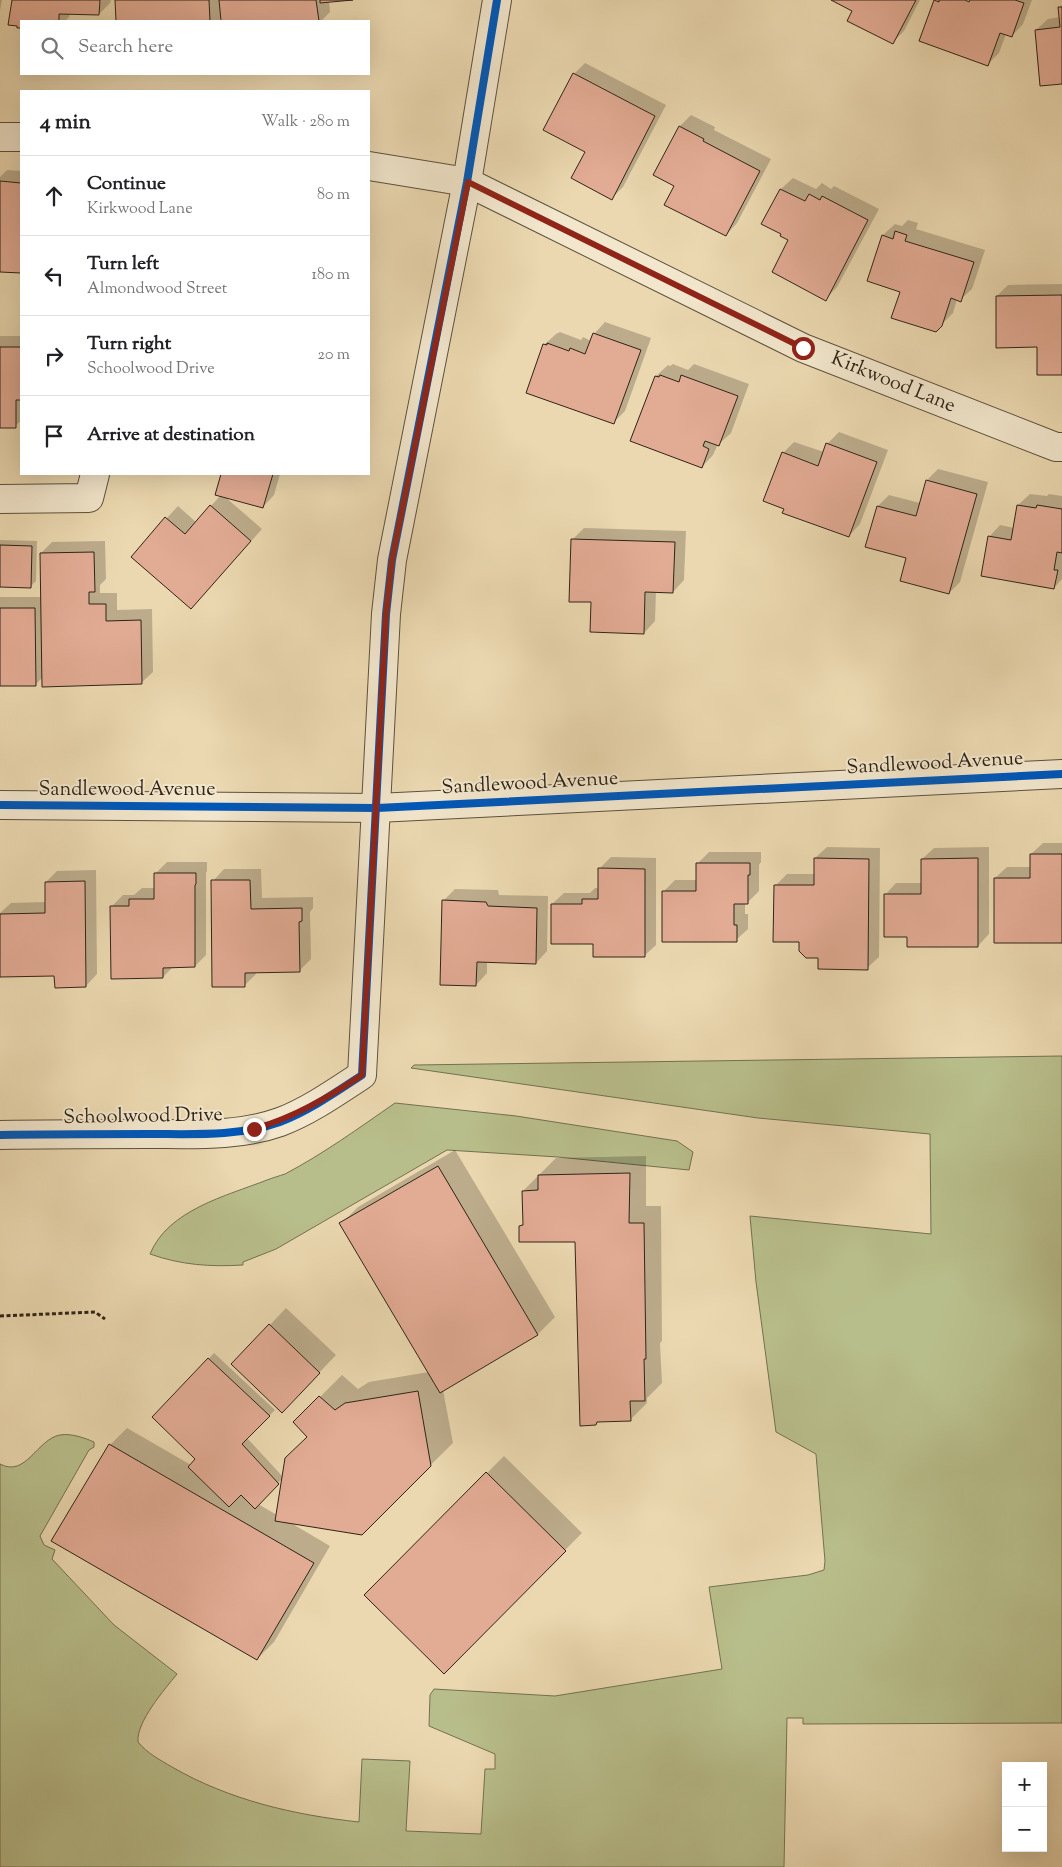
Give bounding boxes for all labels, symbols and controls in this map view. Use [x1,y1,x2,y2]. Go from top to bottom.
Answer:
search box [20,20,370,75]
icon: search [38,34,66,62]
text: Search here [78,34,173,61]
text: 4 min [40,108,91,138]
text: Walk · 280 m [261,111,350,134]
text: Continue [87,171,166,198]
icon: ahead [40,182,68,210]
text: 80 m [317,184,350,207]
text: Kirkwood Lane [87,198,193,221]
text: Turn left [87,251,159,278]
icon: left [40,262,68,290]
text: 180 m [311,264,350,287]
text: Almondwood Street [87,278,227,301]
text: Turn right [87,331,171,358]
route start [792,337,815,360]
icon: right [40,342,68,370]
text: 20 m [317,344,350,367]
street label: Kirkwood Lane [826,345,960,421]
text: Schoolwood Drive [87,358,215,381]
icon: arrive [40,422,68,450]
text: Arrive at destination [87,422,255,449]
street label: Sandlewood Avenue [846,745,1024,783]
street label: Sandlewood Avenue [441,765,619,803]
street label: Sandlewood Avenue [38,776,216,805]
street label: Schoolwood Drive [63,1101,223,1133]
route end [243,1118,266,1141]
map controls [1002,1762,1047,1852]
button: + [1002,1762,1047,1807]
button: − [1002,1807,1047,1852]

